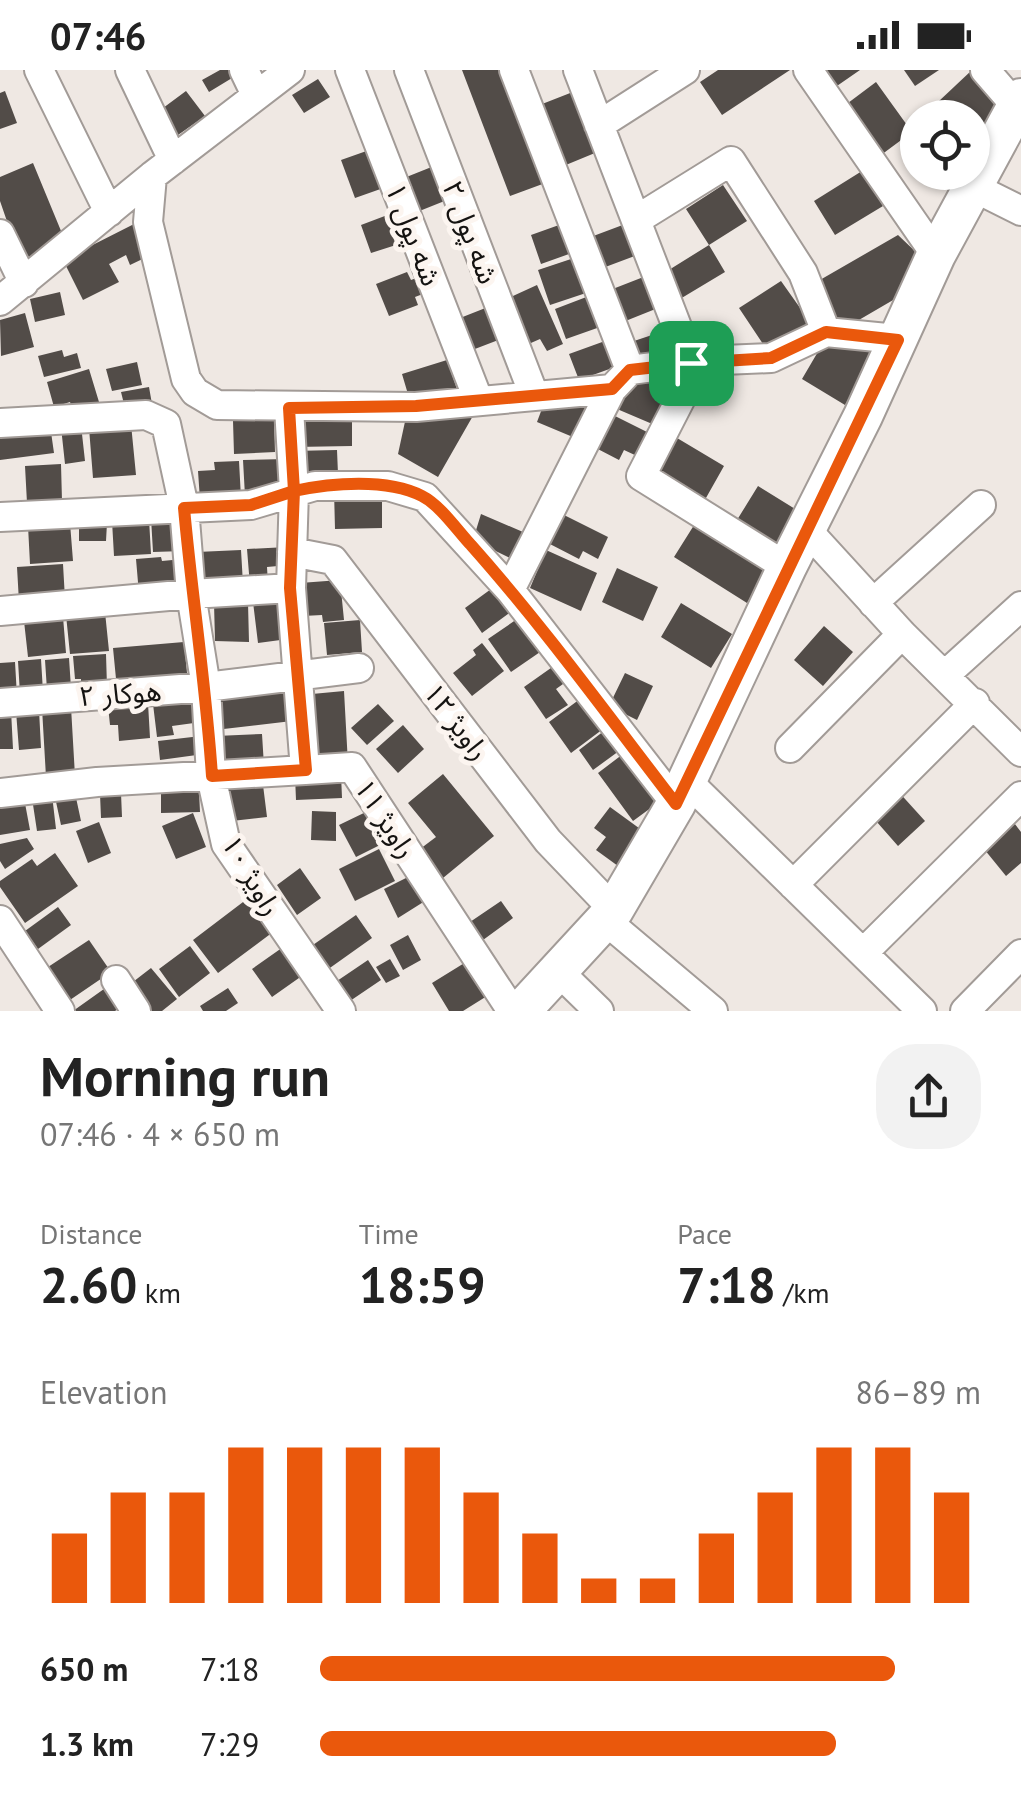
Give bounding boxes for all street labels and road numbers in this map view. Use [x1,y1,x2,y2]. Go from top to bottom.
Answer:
street label: شه پول ۲ [434,175,508,289]
street label: شه پول ۱ [377,177,451,291]
street label: هوکار ۲ [77,672,163,714]
street label: راویژ ۱۲ [416,675,498,767]
street label: راویژ ۱۱ [347,771,425,865]
street label: راویژ ۱۰ [214,828,290,922]

